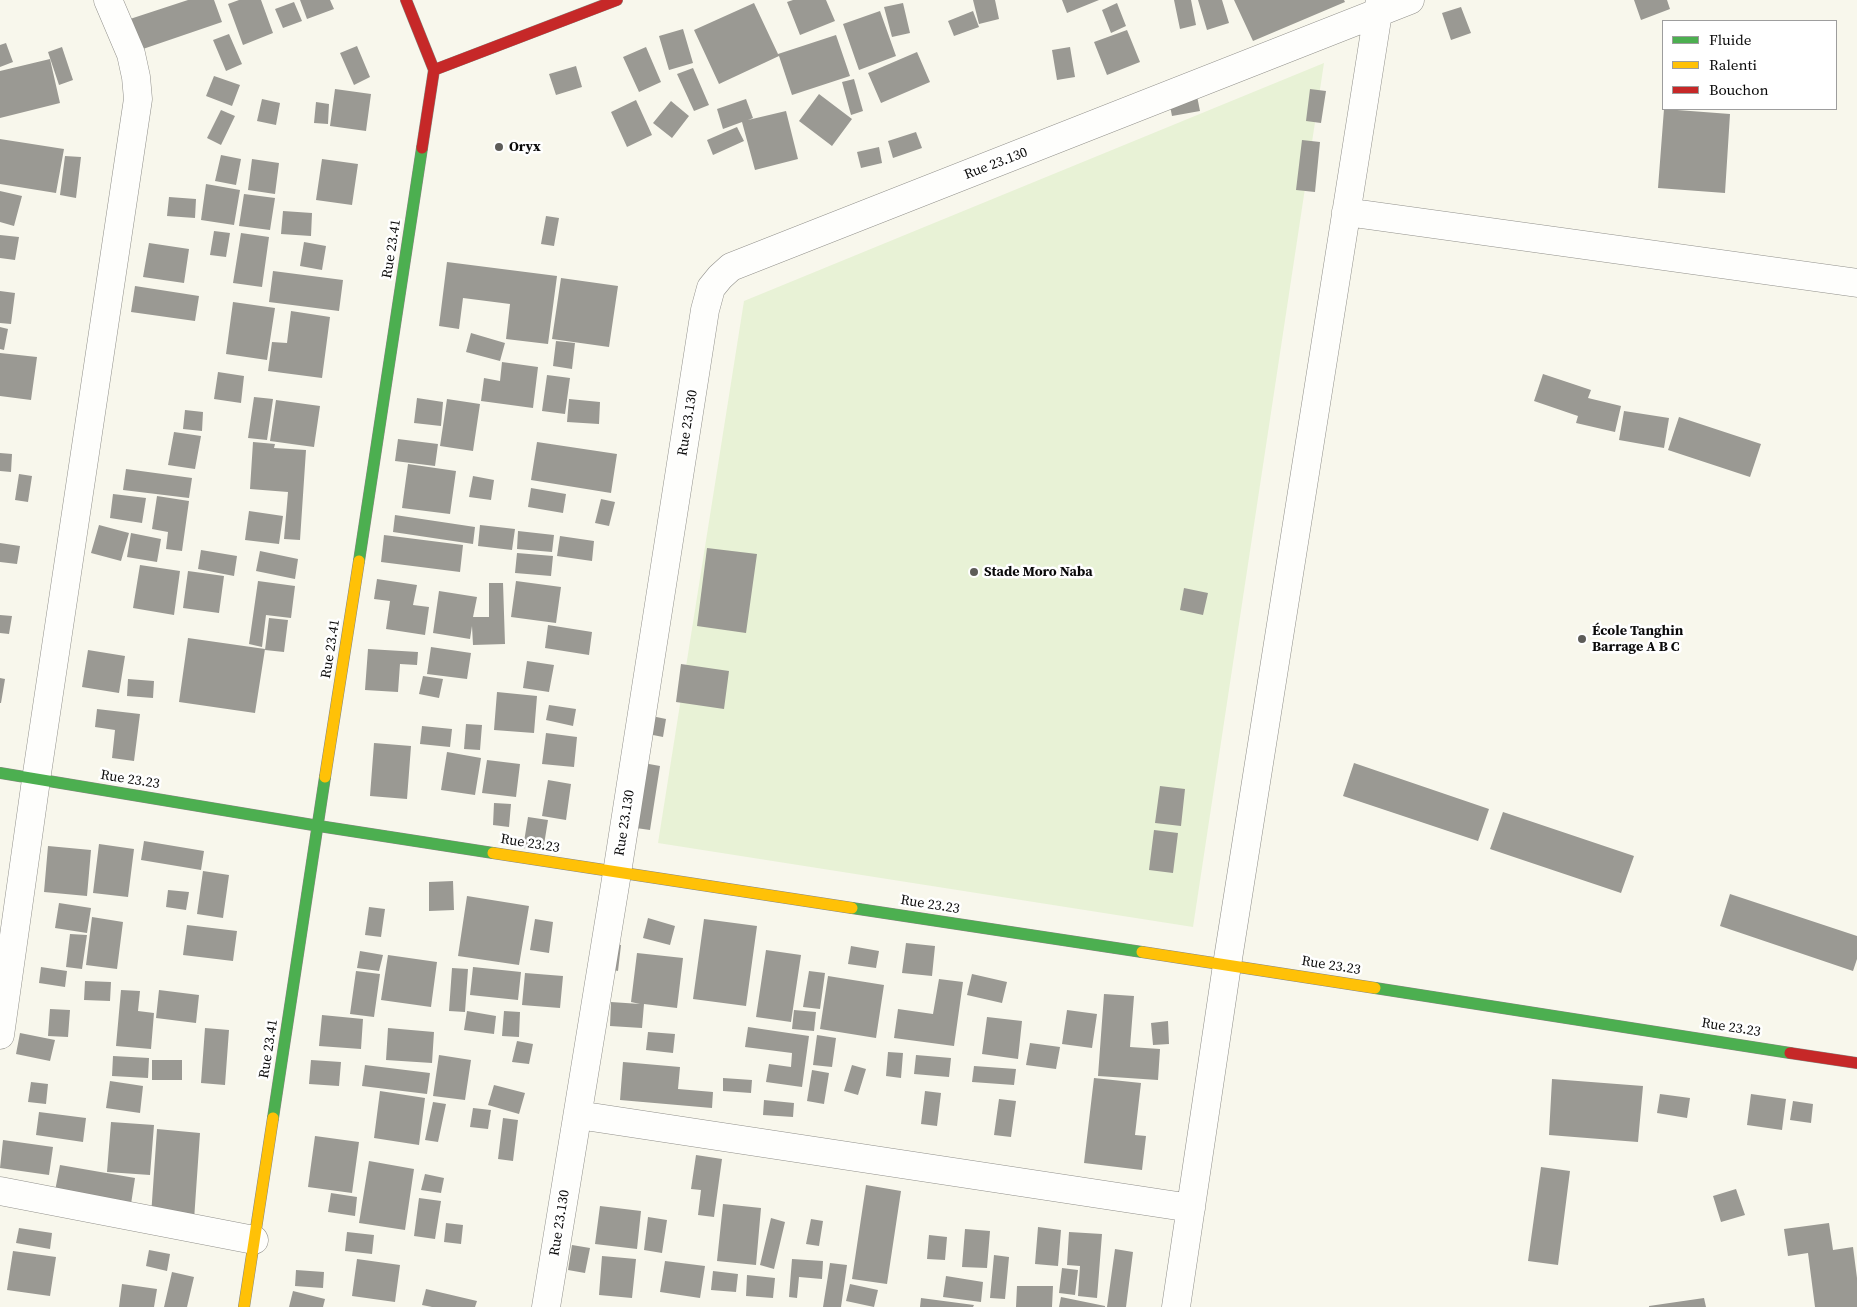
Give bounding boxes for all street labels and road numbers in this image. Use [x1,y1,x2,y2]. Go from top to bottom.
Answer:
street label: Rue 23.130 [962,144,1030,184]
street label: Rue 23.41 [379,218,405,280]
street label: Rue 23.130 [674,389,702,457]
street label: Rue 23.41 [318,618,344,680]
street label: Rue 23.23 [99,767,161,793]
street label: Rue 23.130 [611,789,639,857]
street label: Rue 23.23 [499,831,561,857]
street label: Rue 23.23 [899,892,961,918]
street label: Rue 23.23 [1300,953,1362,979]
street label: Rue 23.23 [1700,1015,1762,1041]
street label: Rue 23.41 [256,1018,282,1080]
street label: Rue 23.130 [546,1189,574,1257]

